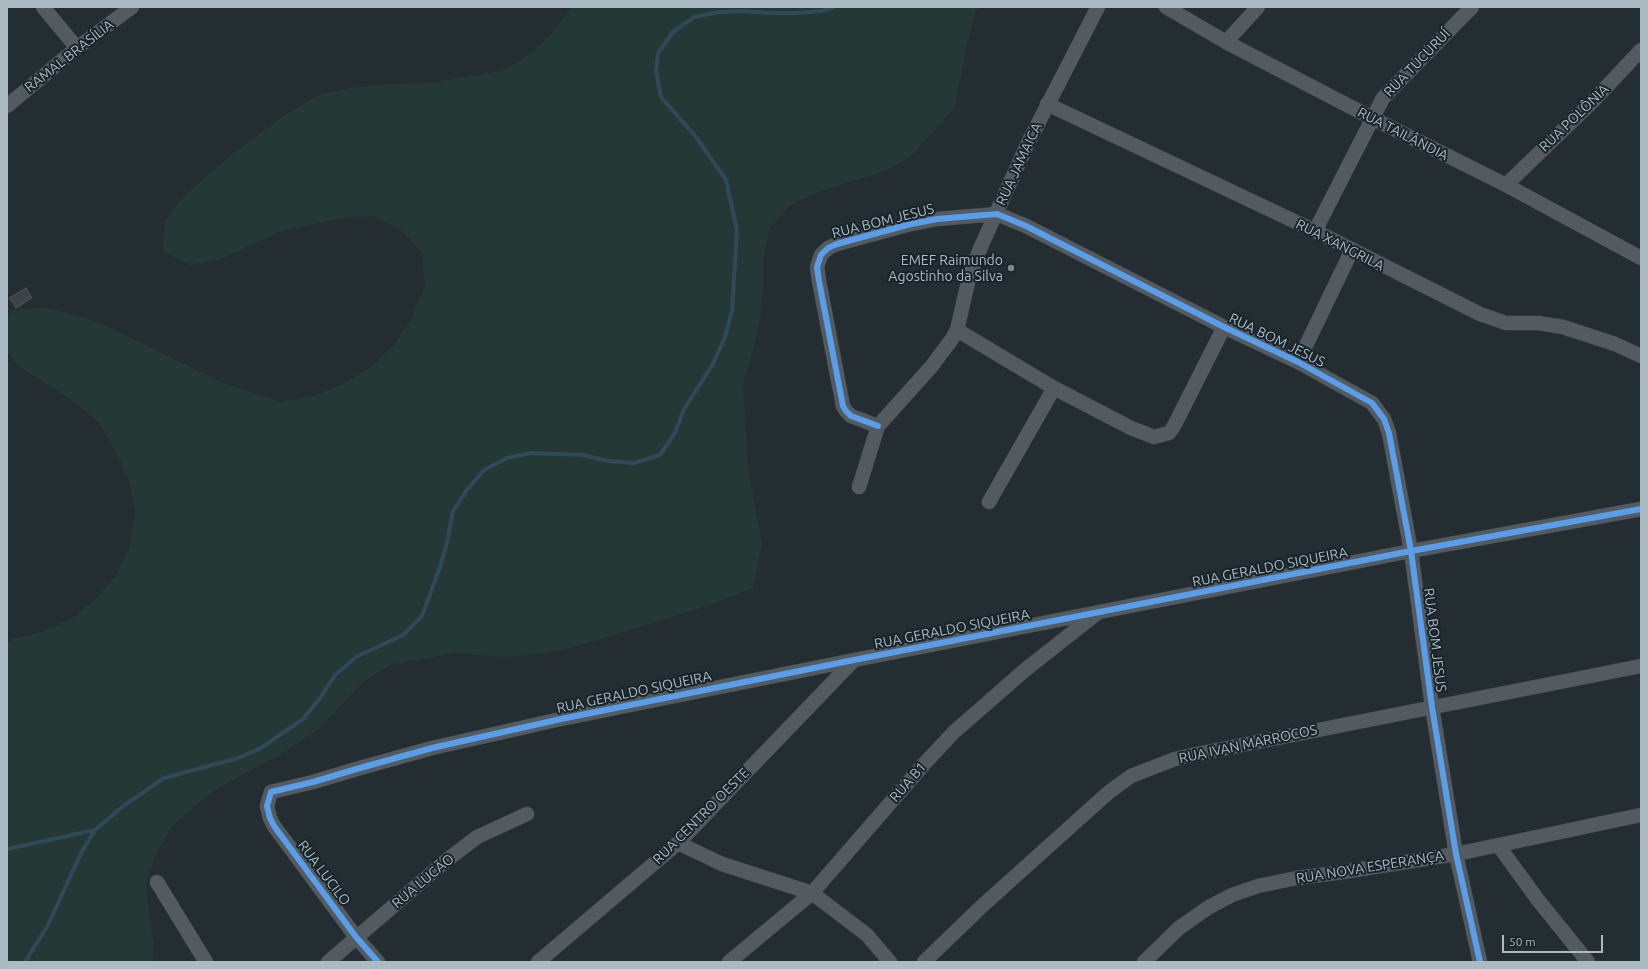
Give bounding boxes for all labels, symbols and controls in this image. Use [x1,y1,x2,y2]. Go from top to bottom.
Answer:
street label: RAMAL BRASÍLIA [21,16,117,96]
street label: RUA TUCURUÍ [1380,26,1454,100]
street label: RUA POLÔNIA [1536,81,1612,155]
street label: RUA TAILÂNDIA [1355,104,1451,164]
street label: RUA JAMAICA [993,120,1045,208]
street label: RUA BOM JESUS [830,200,936,242]
street label: RUA XANGRILA [1293,216,1387,274]
place label: EMEF Raimundo Agostinho da Silva [888,252,1003,284]
marker: EMEF Raimundo Agostinho da Silva [1006,263,1016,273]
street label: RUA BOM JESUS [1226,310,1328,370]
street label: RUA GERALDO SIQUEIRA [1191,544,1349,590]
street label: RUA BOM JESUS [1420,587,1450,693]
street label: RUA GERALDO SIQUEIRA [873,606,1031,652]
street label: RUA GERALDO SIQUEIRA [555,667,713,717]
street label: RUA IVAN MARROCOS [1177,721,1319,767]
street label: RUA B1 [886,759,930,805]
street label: RUA CENTRO OESTE [649,764,753,868]
street label: RUA LUCILO [294,837,354,909]
street label: RUA NOVA ESPERANÇA [1295,847,1445,887]
street label: RUA LUCÃO [389,850,457,912]
scale bar [1504,927,1605,953]
text: 50 m [1509,935,1536,948]

